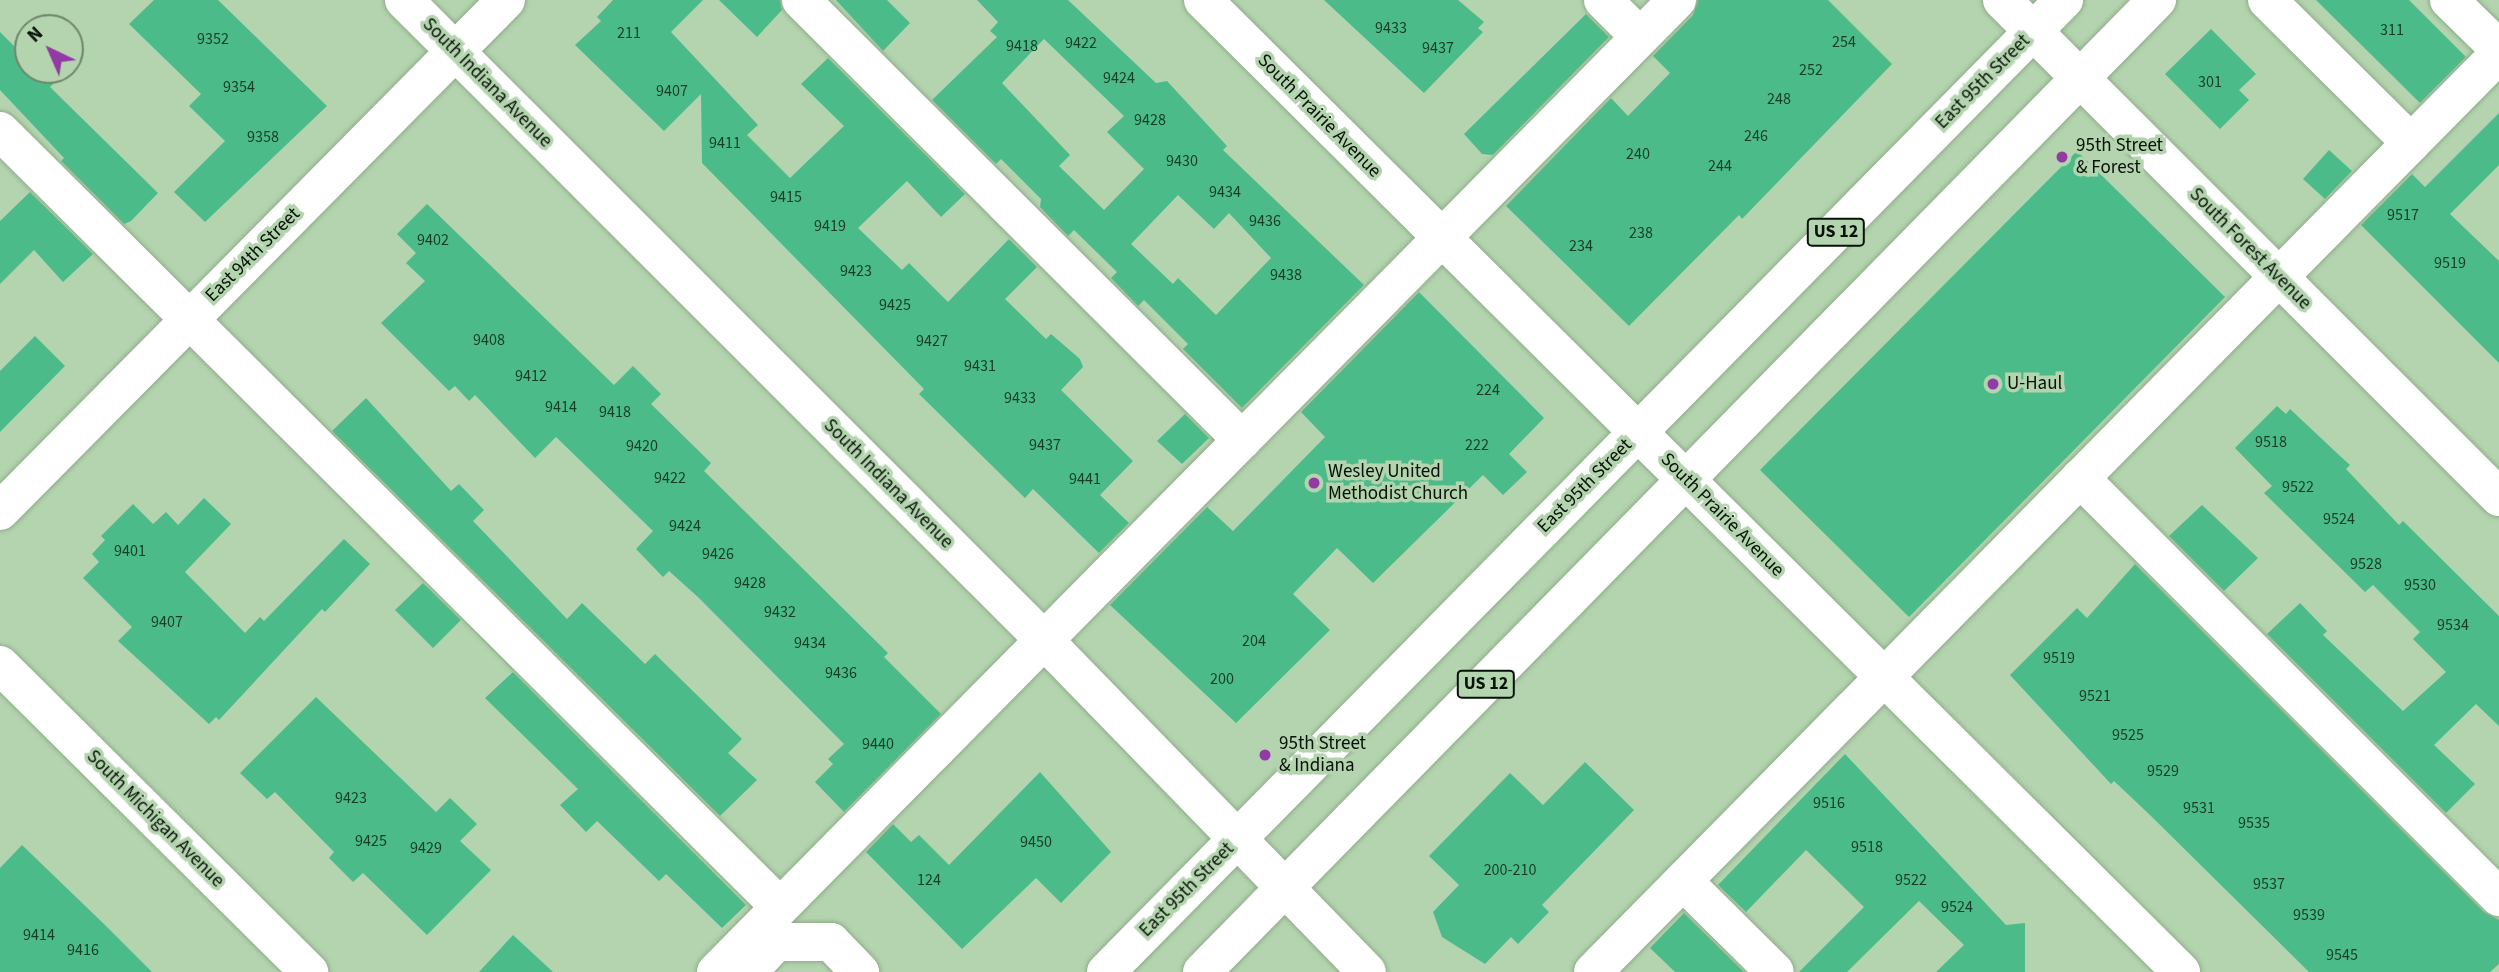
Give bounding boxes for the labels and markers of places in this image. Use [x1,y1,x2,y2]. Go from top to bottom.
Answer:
place label: 95th Street & Forest [2076,135,2163,179]
marker: 95th Street & Forest [2054,149,2070,165]
place label: U-Haul [2007,373,2062,395]
marker: U-Haul [1985,376,2001,392]
place label: Wesley United Methodist Church [1328,461,1468,505]
marker: Wesley United Methodist Church [1306,475,1322,491]
place label: 95th Street & Indiana [1279,733,1366,777]
marker: 95th Street & Indiana [1257,747,1273,763]

